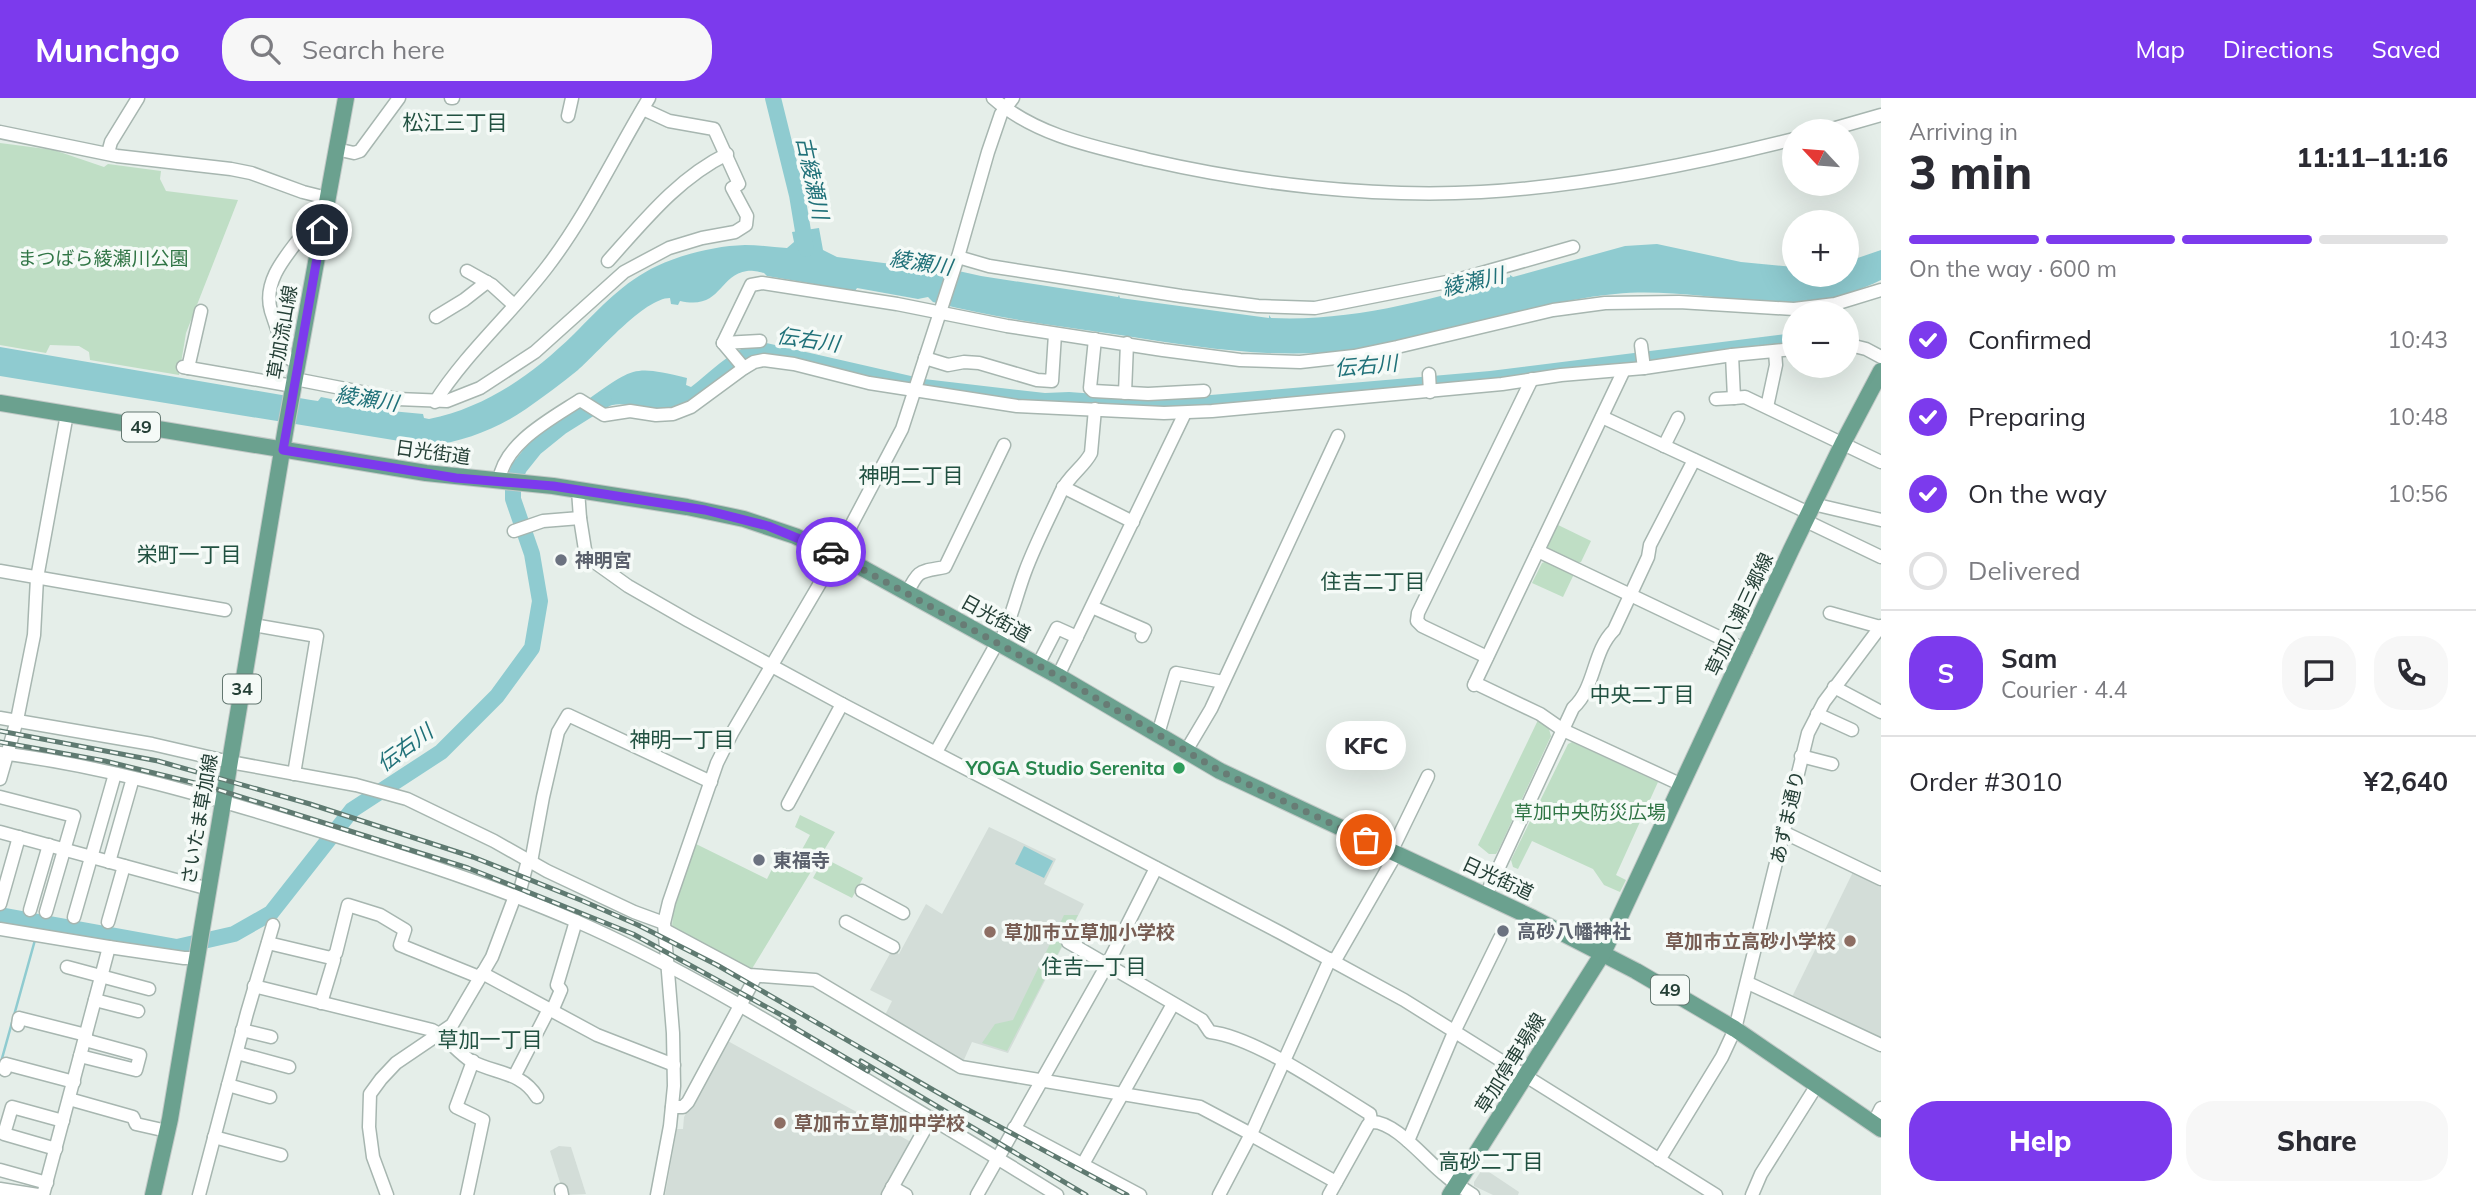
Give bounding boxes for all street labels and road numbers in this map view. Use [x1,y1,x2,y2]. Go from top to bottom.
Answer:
street label: 草加流山線 [262,283,302,381]
road number: 49 [122,412,160,442]
street label: 日光街道 [394,435,472,469]
street label: 草加八潮三郷線 [1700,549,1778,679]
street label: 日光街道 [957,589,1035,647]
road number: 34 [223,674,261,704]
street label: さいたま草加線 [176,752,222,886]
street label: あずま通り [1765,768,1809,866]
street label: 日光街道 [1458,851,1538,905]
road number: 49 [1651,976,1689,1004]
street label: 草加停車場線 [1470,1008,1550,1118]

